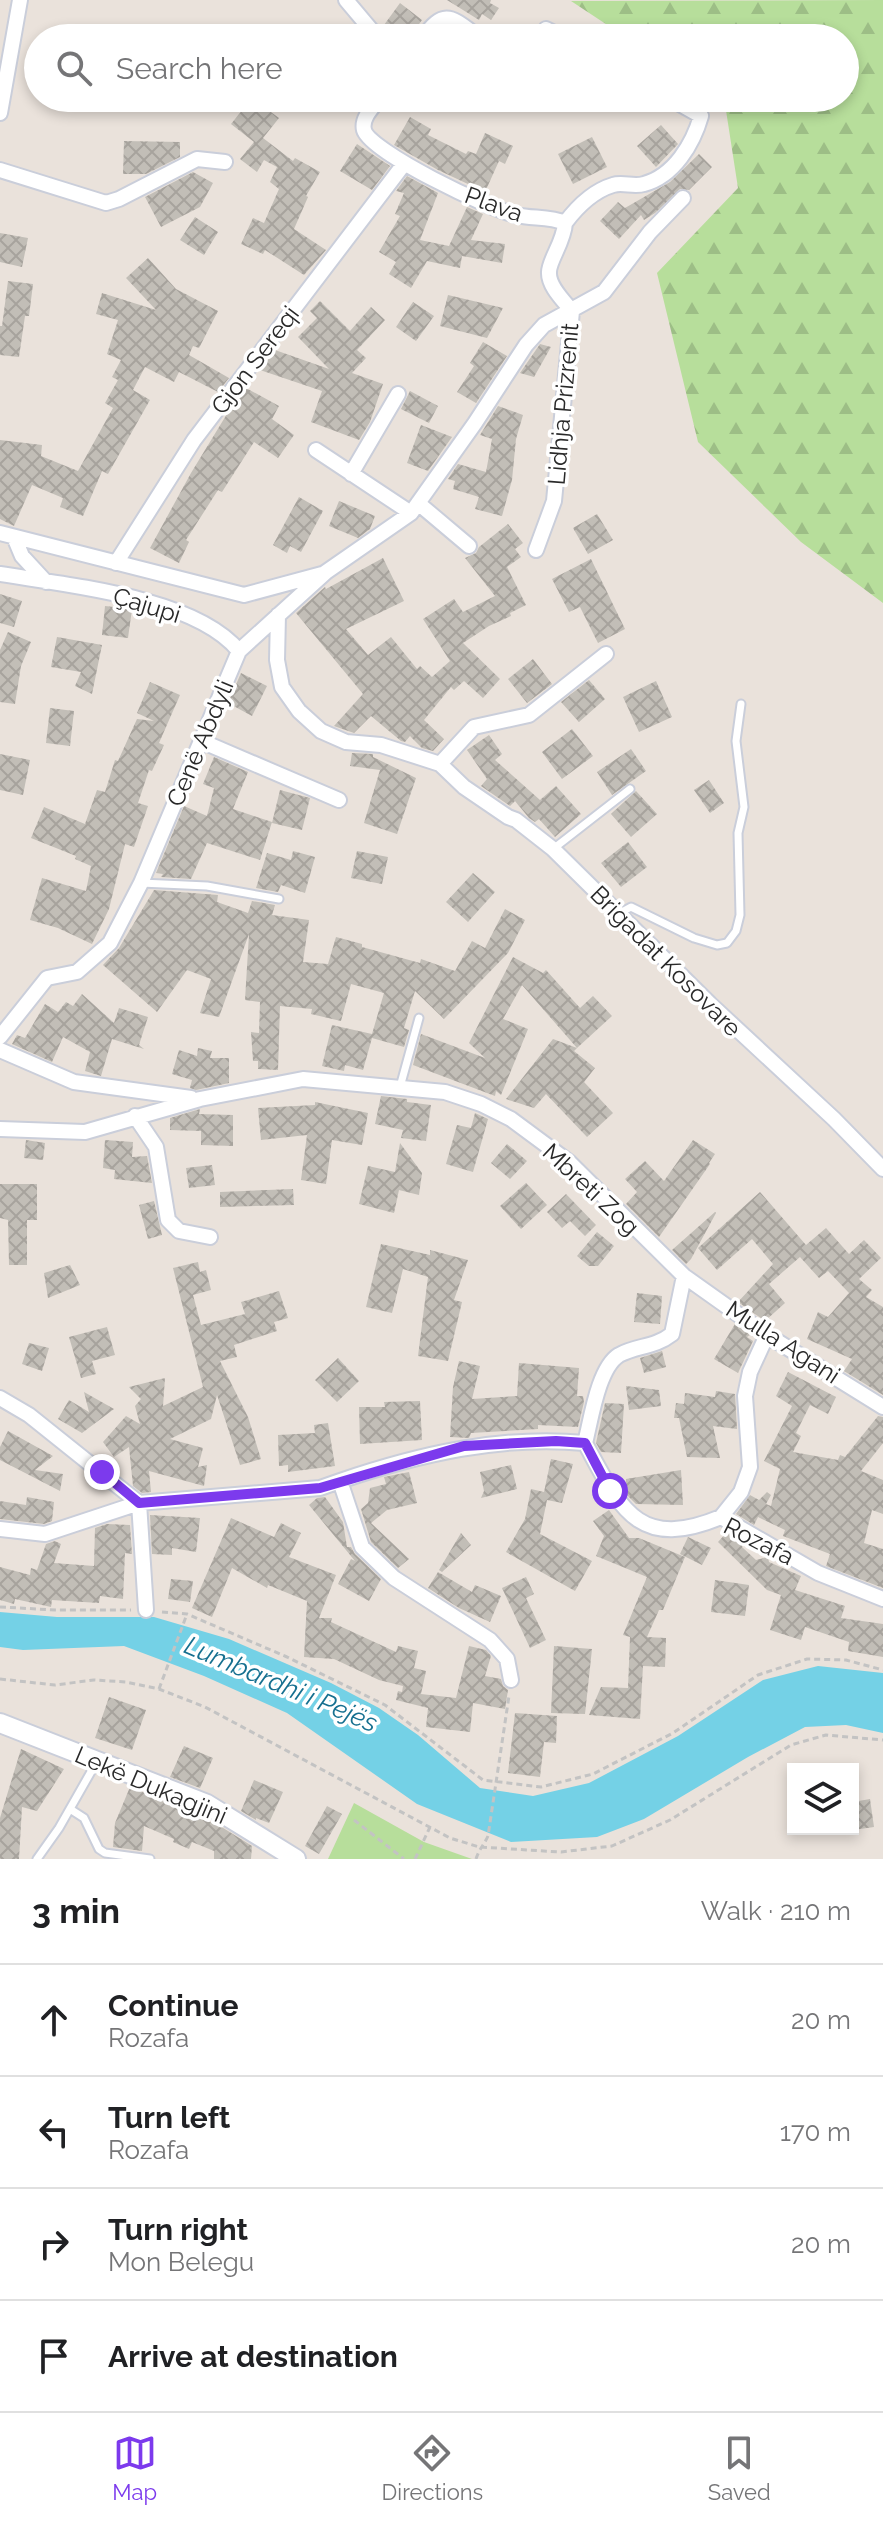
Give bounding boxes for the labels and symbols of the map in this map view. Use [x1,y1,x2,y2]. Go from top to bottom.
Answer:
street label: Plava [461,180,527,228]
street label: Gjon Sereqi [205,300,305,420]
street label: Lidhja Prizrenit [541,322,585,486]
street label: Çajupi [110,581,184,629]
street label: Cenë Abdyli [160,675,240,811]
street label: Brigadat Kosovare [584,879,748,1043]
street label: Mbreti Zog [537,1137,645,1241]
street label: Mulla Agani [721,1294,845,1390]
route end [84,1454,120,1490]
route start [592,1473,628,1509]
street label: Rozafa [719,1511,799,1571]
water label: Lumbardhi i Pejës [180,1630,382,1738]
street label: Lekë Dukagjini [71,1740,231,1830]

